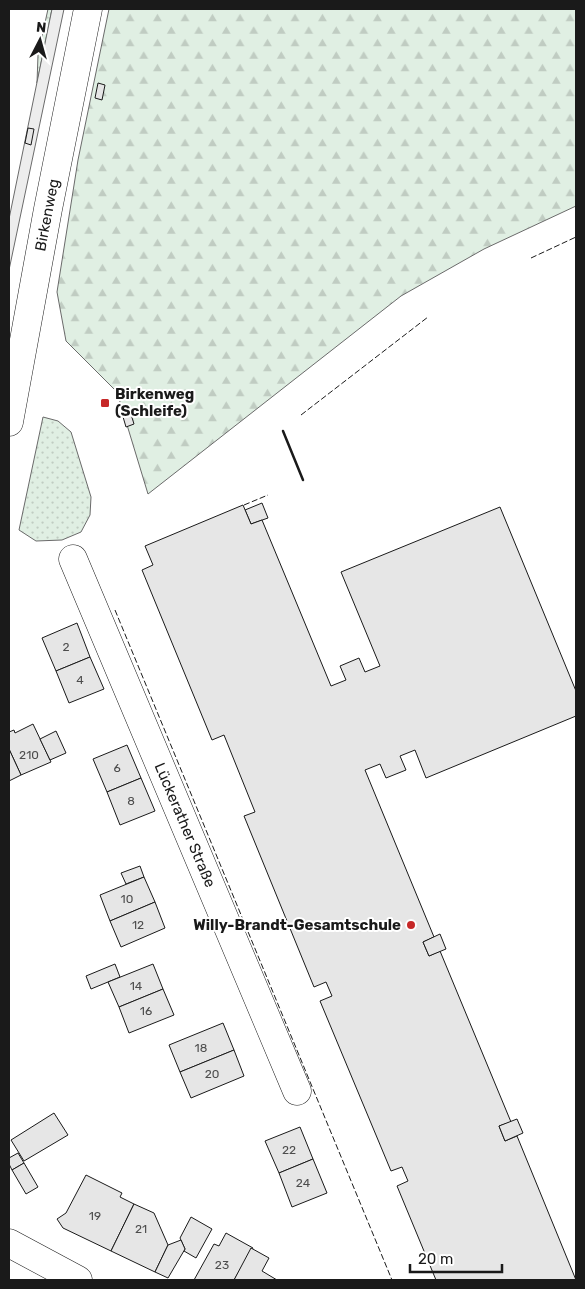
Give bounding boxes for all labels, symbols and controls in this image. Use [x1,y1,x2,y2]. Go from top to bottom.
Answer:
north arrow [15,15,65,65]
text: N [35,19,47,37]
street label: Birkenweg [31,177,63,253]
place label: Birkenweg (Schleife) [115,385,194,420]
marker: Birkenweg (Schleife) [99,397,111,409]
house number: 2 [62,640,70,654]
house number: 4 [76,673,84,687]
house number: 210 [19,748,39,762]
street label: Lückerather Straße [151,760,219,890]
house number: 6 [113,761,121,775]
house number: 8 [127,794,135,808]
house number: 10 [121,892,133,906]
place label: Willy-Brandt-Gesamtschule [193,916,401,934]
house number: 12 [132,918,144,932]
marker: Willy-Brandt-Gesamtschule [405,919,417,931]
house number: 14 [130,979,143,993]
house number: 16 [140,1004,152,1018]
house number: 18 [195,1041,207,1055]
house number: 20 [205,1067,219,1081]
house number: 22 [282,1143,296,1157]
house number: 24 [296,1176,311,1190]
house number: 19 [89,1209,101,1223]
house number: 21 [135,1222,147,1236]
scale bar [410,1242,502,1274]
text: 20 m [418,1250,453,1268]
house number: 23 [215,1258,229,1272]

